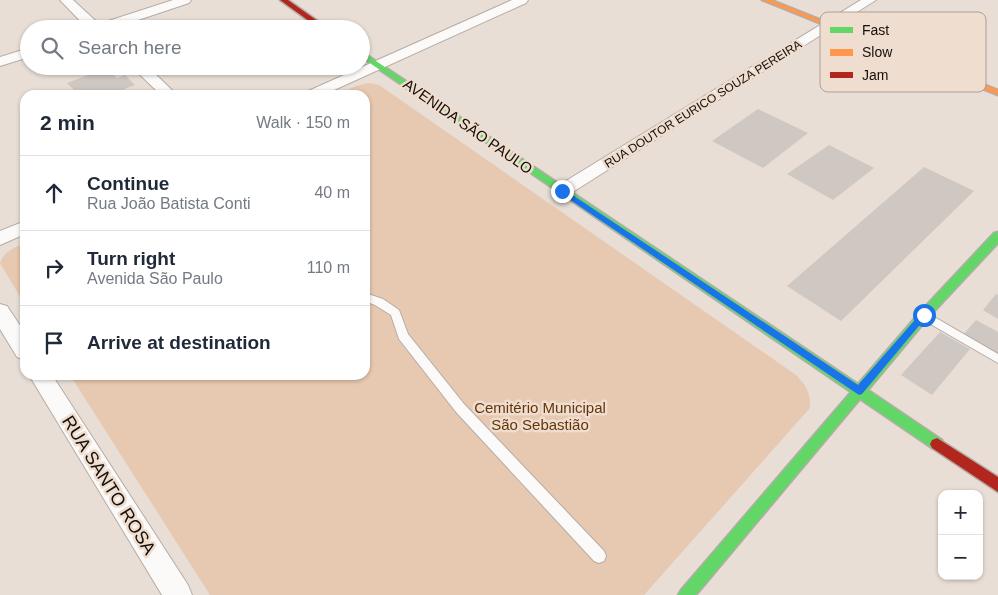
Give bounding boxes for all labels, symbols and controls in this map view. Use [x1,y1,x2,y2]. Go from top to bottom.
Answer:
legend [820,12,986,92]
search box [20,20,370,75]
text: Fast [862,22,889,38]
icon: search [38,34,66,62]
text: Search here [78,37,182,58]
street label: RUA DOUTOR EURICO SOUZA PEREIRA [602,37,804,171]
text: Slow [862,44,893,60]
text: Jam [862,67,888,83]
street label: AVENIDA SÃO PAULO [400,75,536,177]
text: 2 min [40,111,95,134]
text: Walk · 150 m [256,114,350,131]
text: Continue [87,173,169,194]
icon: ahead [40,179,68,207]
route end [551,180,574,203]
text: 40 m [314,184,350,201]
text: Rua João Batista Conti [87,195,251,212]
text: Turn right [87,248,175,269]
icon: right [40,254,68,282]
text: 110 m [307,259,350,276]
text: Avenida São Paulo [87,270,223,287]
route start [913,304,936,327]
icon: arrive [40,329,68,357]
text: Arrive at destination [87,332,271,353]
park label: Cemitério Municipal São Sebastião [474,399,606,433]
street label: RUA SANTO ROSA [58,412,160,558]
map controls [938,490,983,580]
button: + [938,490,983,535]
button: − [938,535,983,580]

